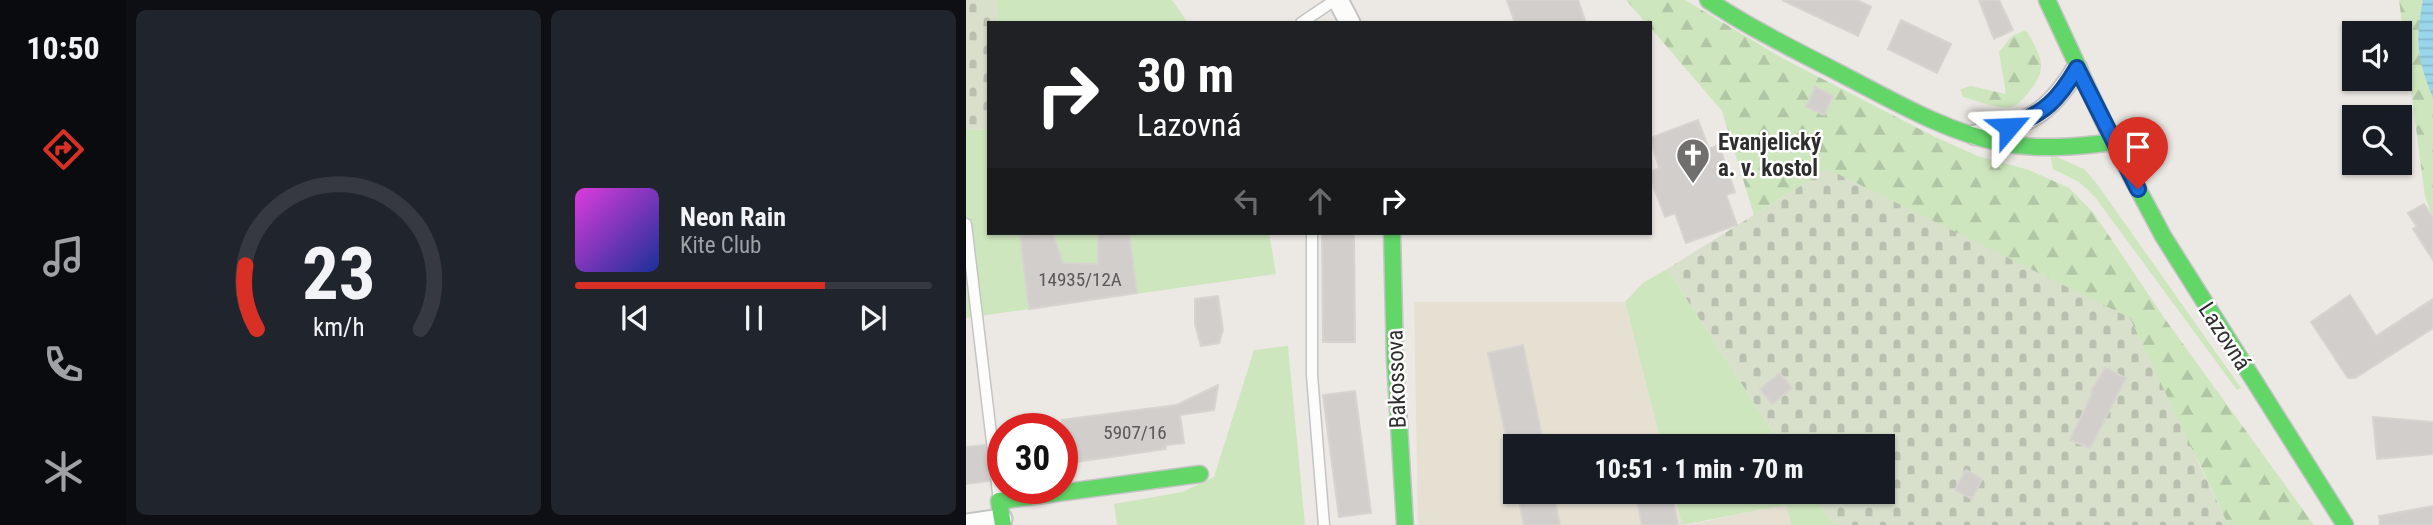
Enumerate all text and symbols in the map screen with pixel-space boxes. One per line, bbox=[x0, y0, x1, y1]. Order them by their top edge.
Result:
map controls bbox=[2342, 21, 2412, 175]
button: sound bbox=[2342, 21, 2412, 91]
text: 10:50 bbox=[26, 29, 100, 67]
text: 30 m bbox=[1137, 47, 1234, 104]
icon: right bbox=[1022, 49, 1113, 140]
position arrow bbox=[1972, 90, 2046, 164]
button: search bbox=[2342, 105, 2412, 175]
text: Lazovná bbox=[1137, 106, 1242, 144]
pin bbox=[2108, 117, 2168, 189]
icon: directions bbox=[39, 125, 88, 174]
icon: arrive bbox=[2119, 128, 2157, 166]
place label: Evanjelický a. v. kostol bbox=[1718, 129, 1822, 182]
church icon: Evanjelický a. v. kostol bbox=[1674, 136, 1712, 185]
icon: left bbox=[1228, 182, 1266, 220]
icon: ahead bbox=[1301, 182, 1339, 220]
icon: right bbox=[1374, 182, 1412, 220]
text: Neon Rain bbox=[680, 202, 786, 232]
text: 23 bbox=[302, 231, 375, 317]
icon: music bbox=[39, 232, 88, 281]
text: Kite Club bbox=[680, 232, 761, 259]
house number: 14935/12A bbox=[1038, 268, 1122, 291]
street label: Lazovná bbox=[2193, 297, 2256, 375]
icon: previous bbox=[616, 299, 654, 337]
icon: pause bbox=[735, 299, 773, 337]
icon: next bbox=[854, 299, 892, 337]
text: km/h bbox=[313, 312, 364, 341]
street label: Bakossova bbox=[1381, 329, 1412, 429]
icon: phone bbox=[39, 340, 88, 389]
speed limit sign: 30 bbox=[987, 413, 1078, 504]
house number: 5907/16 bbox=[1103, 421, 1167, 444]
icon: climate bbox=[39, 447, 88, 496]
text: 10:51 · 1 min · 70 m bbox=[1594, 454, 1804, 484]

